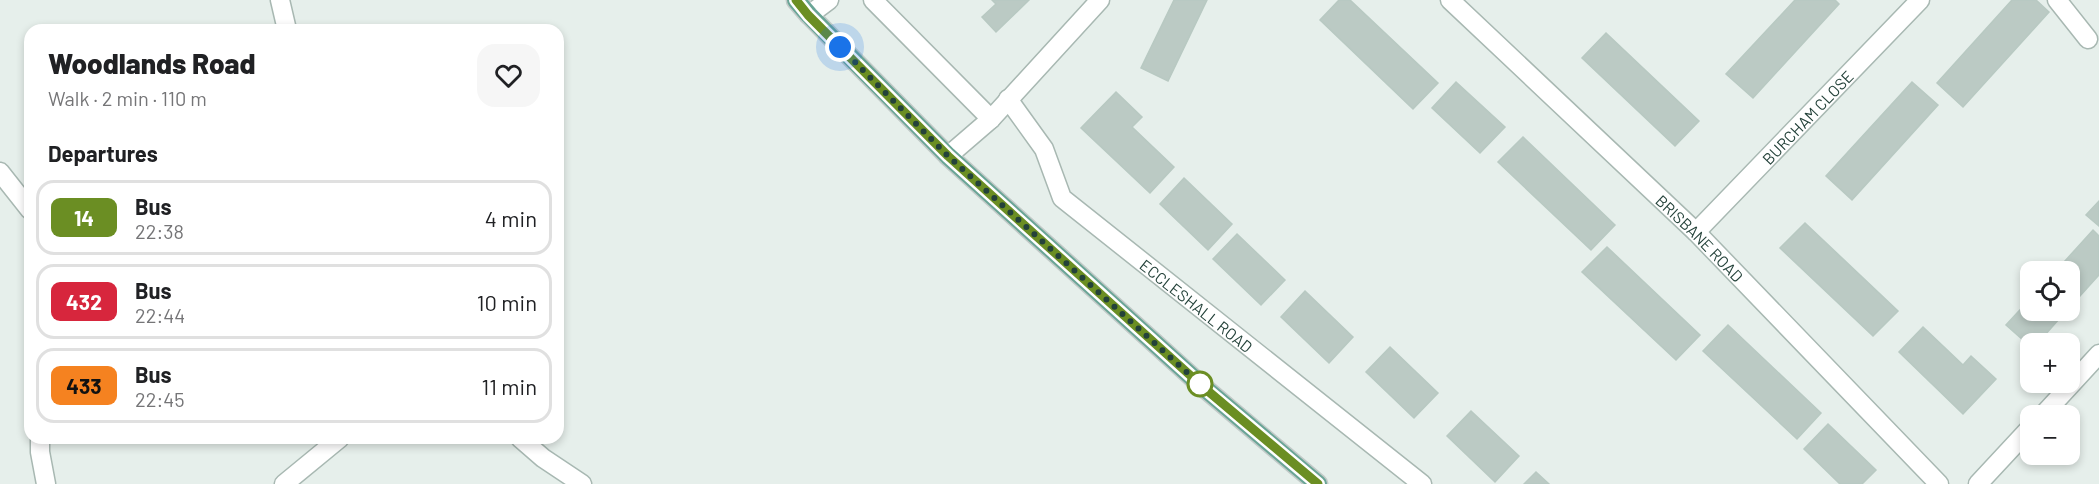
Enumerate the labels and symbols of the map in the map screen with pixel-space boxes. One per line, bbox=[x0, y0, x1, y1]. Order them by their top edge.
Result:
your location bbox=[825, 32, 855, 62]
street label: BURCHAM CLOSE bbox=[1758, 66, 1857, 168]
street label: BRISBANE ROAD bbox=[1652, 190, 1748, 285]
street label: ECCLESHALL ROAD bbox=[1137, 255, 1257, 356]
unlabelled marker bbox=[1187, 371, 1213, 397]

